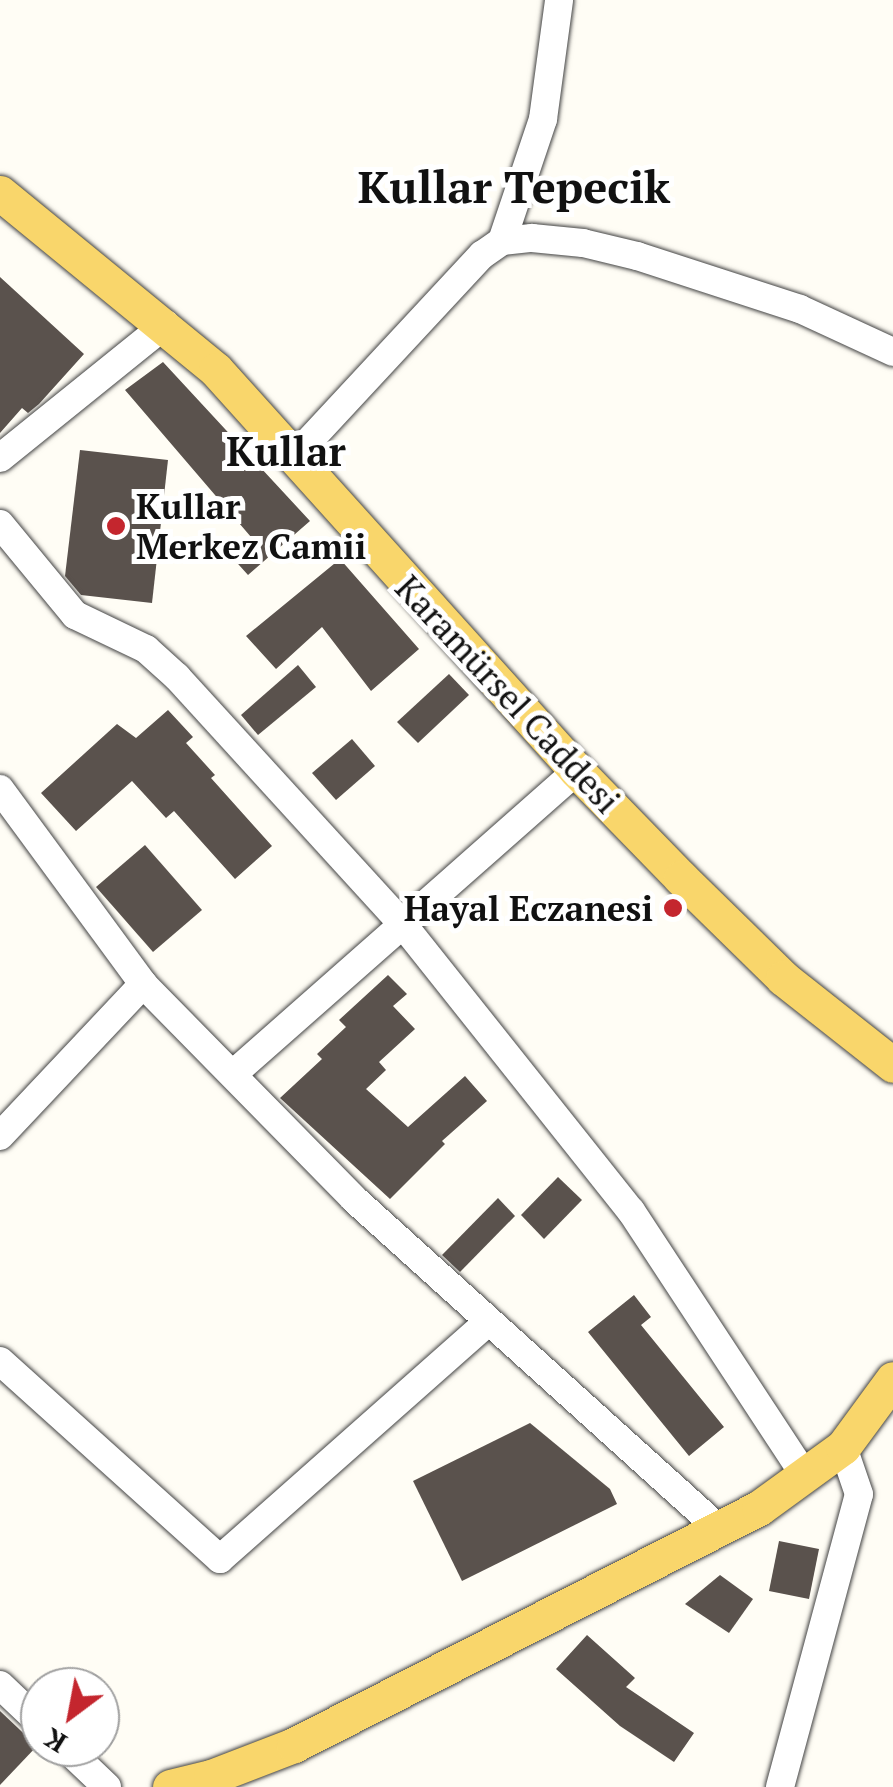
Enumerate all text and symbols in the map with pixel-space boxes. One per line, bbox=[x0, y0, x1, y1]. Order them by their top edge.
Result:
district label: Kullar Tepecik bbox=[358, 160, 670, 214]
district label: Kullar bbox=[226, 427, 346, 475]
place label: Kullar Merkez Camii bbox=[136, 485, 366, 567]
marker: Kullar Merkez Camii bbox=[105, 515, 127, 537]
street label: Karamürsel Caddesi bbox=[387, 567, 629, 821]
place label: Hayal Eczanesi bbox=[404, 887, 653, 929]
marker: Hayal Eczanesi bbox=[662, 897, 684, 919]
north arrow bbox=[20, 1667, 120, 1767]
text: K bbox=[37, 1720, 73, 1762]

